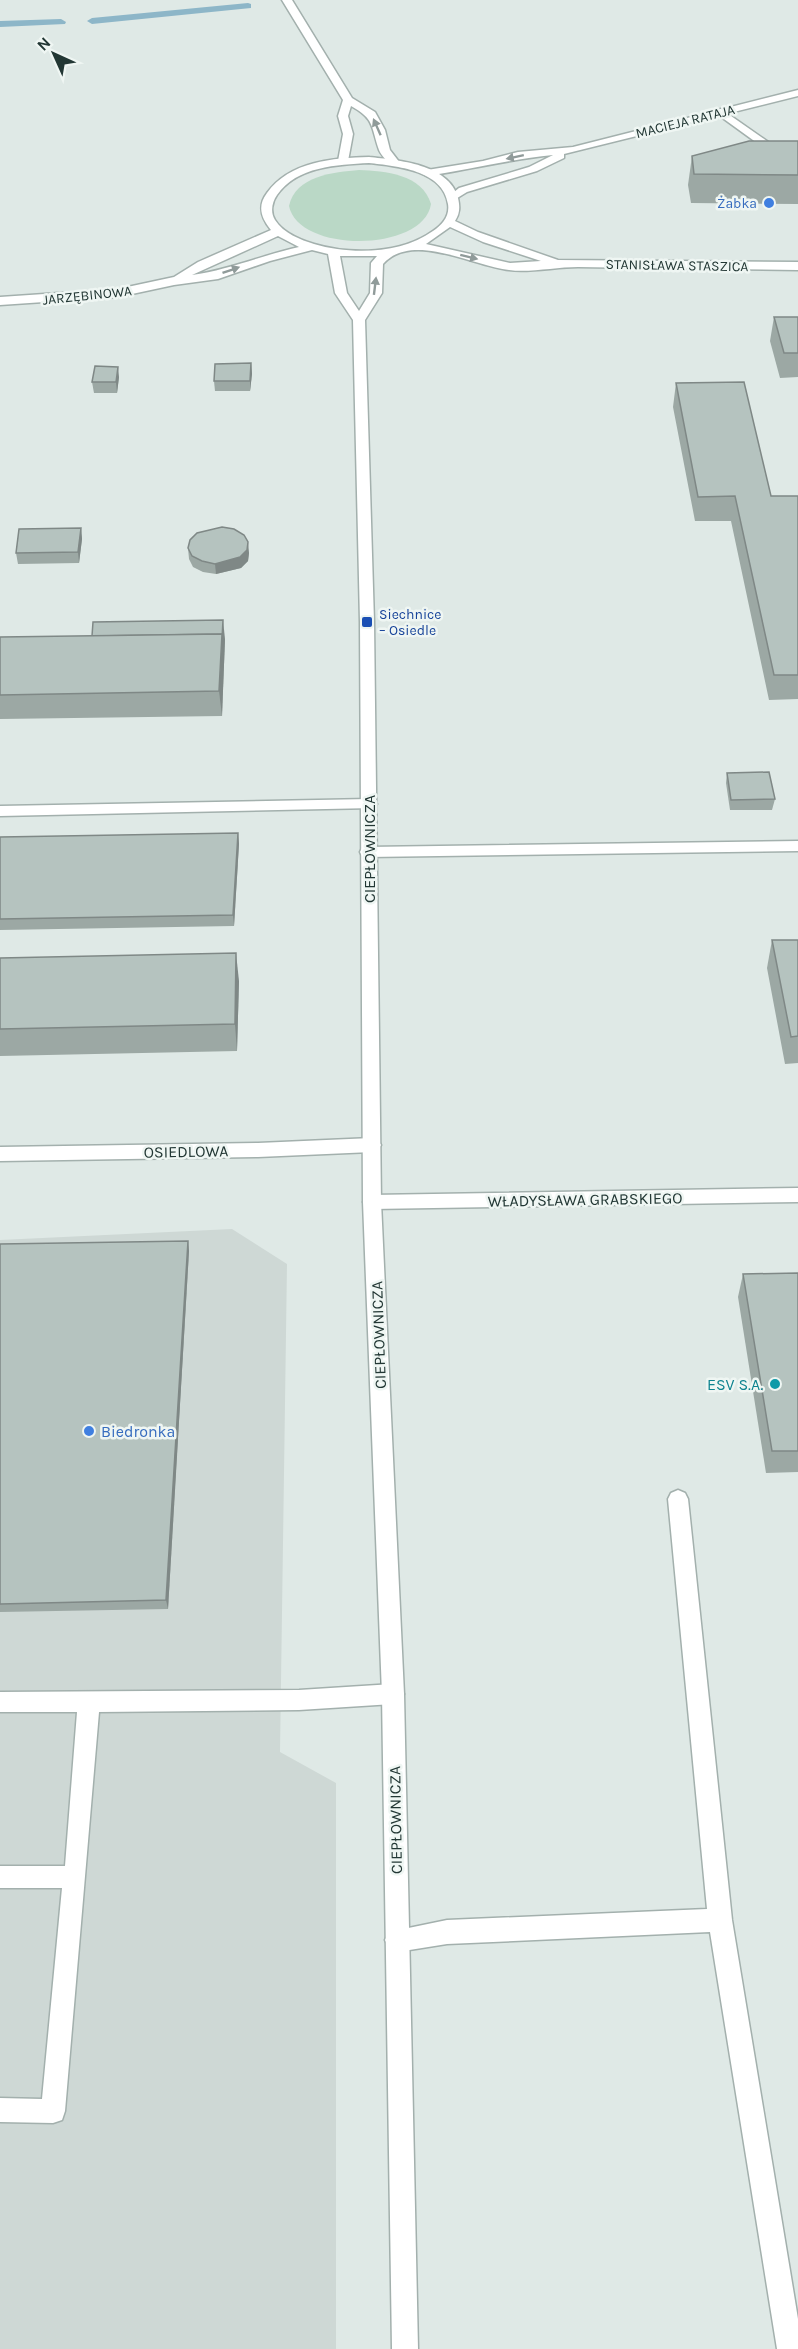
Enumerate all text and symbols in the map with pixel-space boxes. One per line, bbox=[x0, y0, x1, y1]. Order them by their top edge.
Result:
north arrow bbox=[24, 24, 84, 84]
text: N bbox=[33, 33, 55, 55]
street label: MACIEJA RATAJA bbox=[634, 101, 736, 142]
one-way arrow bbox=[372, 117, 382, 135]
one-way arrow bbox=[505, 153, 524, 162]
place label: Żabka bbox=[717, 195, 757, 212]
marker: Żabka bbox=[762, 196, 776, 210]
one-way arrow bbox=[460, 252, 478, 262]
street label: STANISŁAWA STASZICA bbox=[605, 256, 749, 275]
one-way arrow bbox=[222, 265, 240, 275]
one-way arrow bbox=[370, 276, 380, 295]
street label: JARZĘBINOWA bbox=[42, 282, 133, 309]
place label: Siechnice – Osiedle bbox=[379, 606, 442, 639]
marker: Siechnice – Osiedle bbox=[360, 615, 374, 629]
street label: CIEPŁOWNICZA bbox=[360, 795, 379, 903]
street label: OSIEDLOWA bbox=[143, 1141, 229, 1162]
street label: WŁADYSŁAWA GRABSKIEGO bbox=[487, 1188, 683, 1211]
street label: CIEPŁOWNICZA bbox=[367, 1281, 390, 1389]
place label: ESV S.A. bbox=[707, 1375, 763, 1394]
marker: ESV S.A. bbox=[768, 1377, 782, 1391]
place label: Biedronka bbox=[101, 1422, 175, 1441]
marker: Biedronka bbox=[82, 1424, 96, 1438]
street label: CIEPŁOWNICZA bbox=[385, 1766, 406, 1874]

